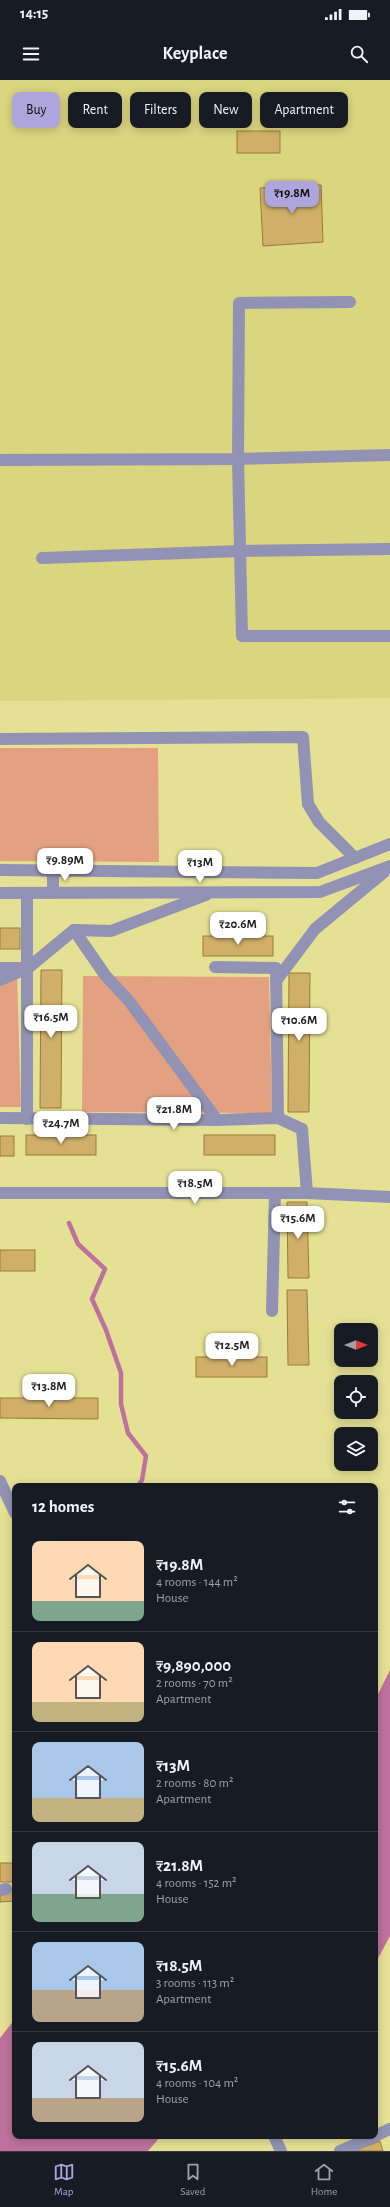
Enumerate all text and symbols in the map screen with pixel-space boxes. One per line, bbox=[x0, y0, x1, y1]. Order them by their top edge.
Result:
text: 14:15 bbox=[20, 6, 48, 21]
icon: menu bbox=[20, 43, 42, 65]
icon: search bbox=[348, 43, 370, 65]
text: Keyplace bbox=[163, 45, 227, 63]
chip: Buy bbox=[12, 92, 60, 128]
chip: Rent bbox=[68, 92, 122, 128]
chip: Filters bbox=[130, 92, 191, 128]
chip: New bbox=[199, 92, 252, 128]
chip: Apartment bbox=[260, 92, 348, 128]
pin: ₹19.8M bbox=[259, 181, 325, 215]
text: ₹19.8M bbox=[274, 187, 310, 200]
pin: ₹9.89M bbox=[32, 848, 98, 882]
pin: ₹13M bbox=[176, 850, 224, 884]
text: ₹9.89M bbox=[46, 854, 84, 867]
text: ₹13M bbox=[187, 856, 213, 869]
pin: ₹20.6M bbox=[205, 912, 271, 946]
text: ₹20.6M bbox=[219, 918, 257, 931]
pin: ₹16.5M bbox=[18, 1005, 84, 1039]
pin: ₹10.6M bbox=[266, 1008, 332, 1042]
text: ₹16.5M bbox=[33, 1011, 69, 1024]
text: ₹10.6M bbox=[281, 1014, 317, 1027]
pin: ₹21.8M bbox=[141, 1097, 207, 1131]
text: ₹21.8M bbox=[156, 1103, 192, 1116]
pin: ₹24.7M bbox=[28, 1111, 94, 1145]
text: ₹24.7M bbox=[42, 1117, 80, 1130]
pin: ₹18.5M bbox=[162, 1171, 228, 1205]
text: ₹18.5M bbox=[177, 1177, 213, 1190]
pin: ₹15.6M bbox=[265, 1206, 331, 1240]
text: ₹15.6M bbox=[280, 1212, 316, 1225]
north arrow bbox=[334, 1323, 378, 1367]
map controls bbox=[334, 1323, 378, 1471]
pin: ₹12.5M bbox=[199, 1333, 265, 1367]
text: ₹12.5M bbox=[214, 1339, 250, 1352]
pin: ₹13.8M bbox=[16, 1374, 82, 1408]
button: locate bbox=[334, 1375, 378, 1419]
text: ₹13.8M bbox=[31, 1380, 67, 1393]
button: layers bbox=[334, 1427, 378, 1471]
icon: filters bbox=[336, 1496, 358, 1518]
text: 12 homes bbox=[32, 1498, 94, 1515]
text: ₹19.8M bbox=[156, 1556, 203, 1573]
icon: home bbox=[64, 1557, 112, 1605]
text: 4 rooms · 144 m² bbox=[156, 1576, 238, 1589]
text: House bbox=[156, 1592, 188, 1605]
text: ₹9,890,000 bbox=[156, 1657, 231, 1674]
icon: home bbox=[64, 1658, 112, 1706]
text: 2 rooms · 70 m² bbox=[156, 1677, 233, 1690]
text: Apartment bbox=[156, 1693, 211, 1706]
text: ₹13M bbox=[156, 1757, 190, 1774]
icon: home bbox=[64, 1758, 112, 1806]
text: 2 rooms · 80 m² bbox=[156, 1777, 233, 1790]
text: Apartment bbox=[156, 1793, 211, 1806]
text: ₹21.8M bbox=[156, 1857, 203, 1874]
icon: home bbox=[64, 1858, 112, 1906]
text: 4 rooms · 152 m² bbox=[156, 1877, 237, 1890]
text: House bbox=[156, 1893, 188, 1906]
text: ₹18.5M bbox=[156, 1957, 202, 1974]
icon: home bbox=[64, 1958, 112, 2006]
text: 3 rooms · 113 m² bbox=[156, 1977, 234, 1990]
text: Apartment bbox=[156, 1993, 211, 2006]
text: ₹15.6M bbox=[156, 2057, 202, 2074]
icon: home bbox=[64, 2058, 112, 2106]
text: 4 rooms · 104 m² bbox=[156, 2077, 238, 2090]
text: House bbox=[156, 2093, 188, 2106]
tab: Map bbox=[53, 2161, 75, 2198]
tab: Saved bbox=[180, 2161, 205, 2198]
tab: Home bbox=[311, 2161, 337, 2198]

